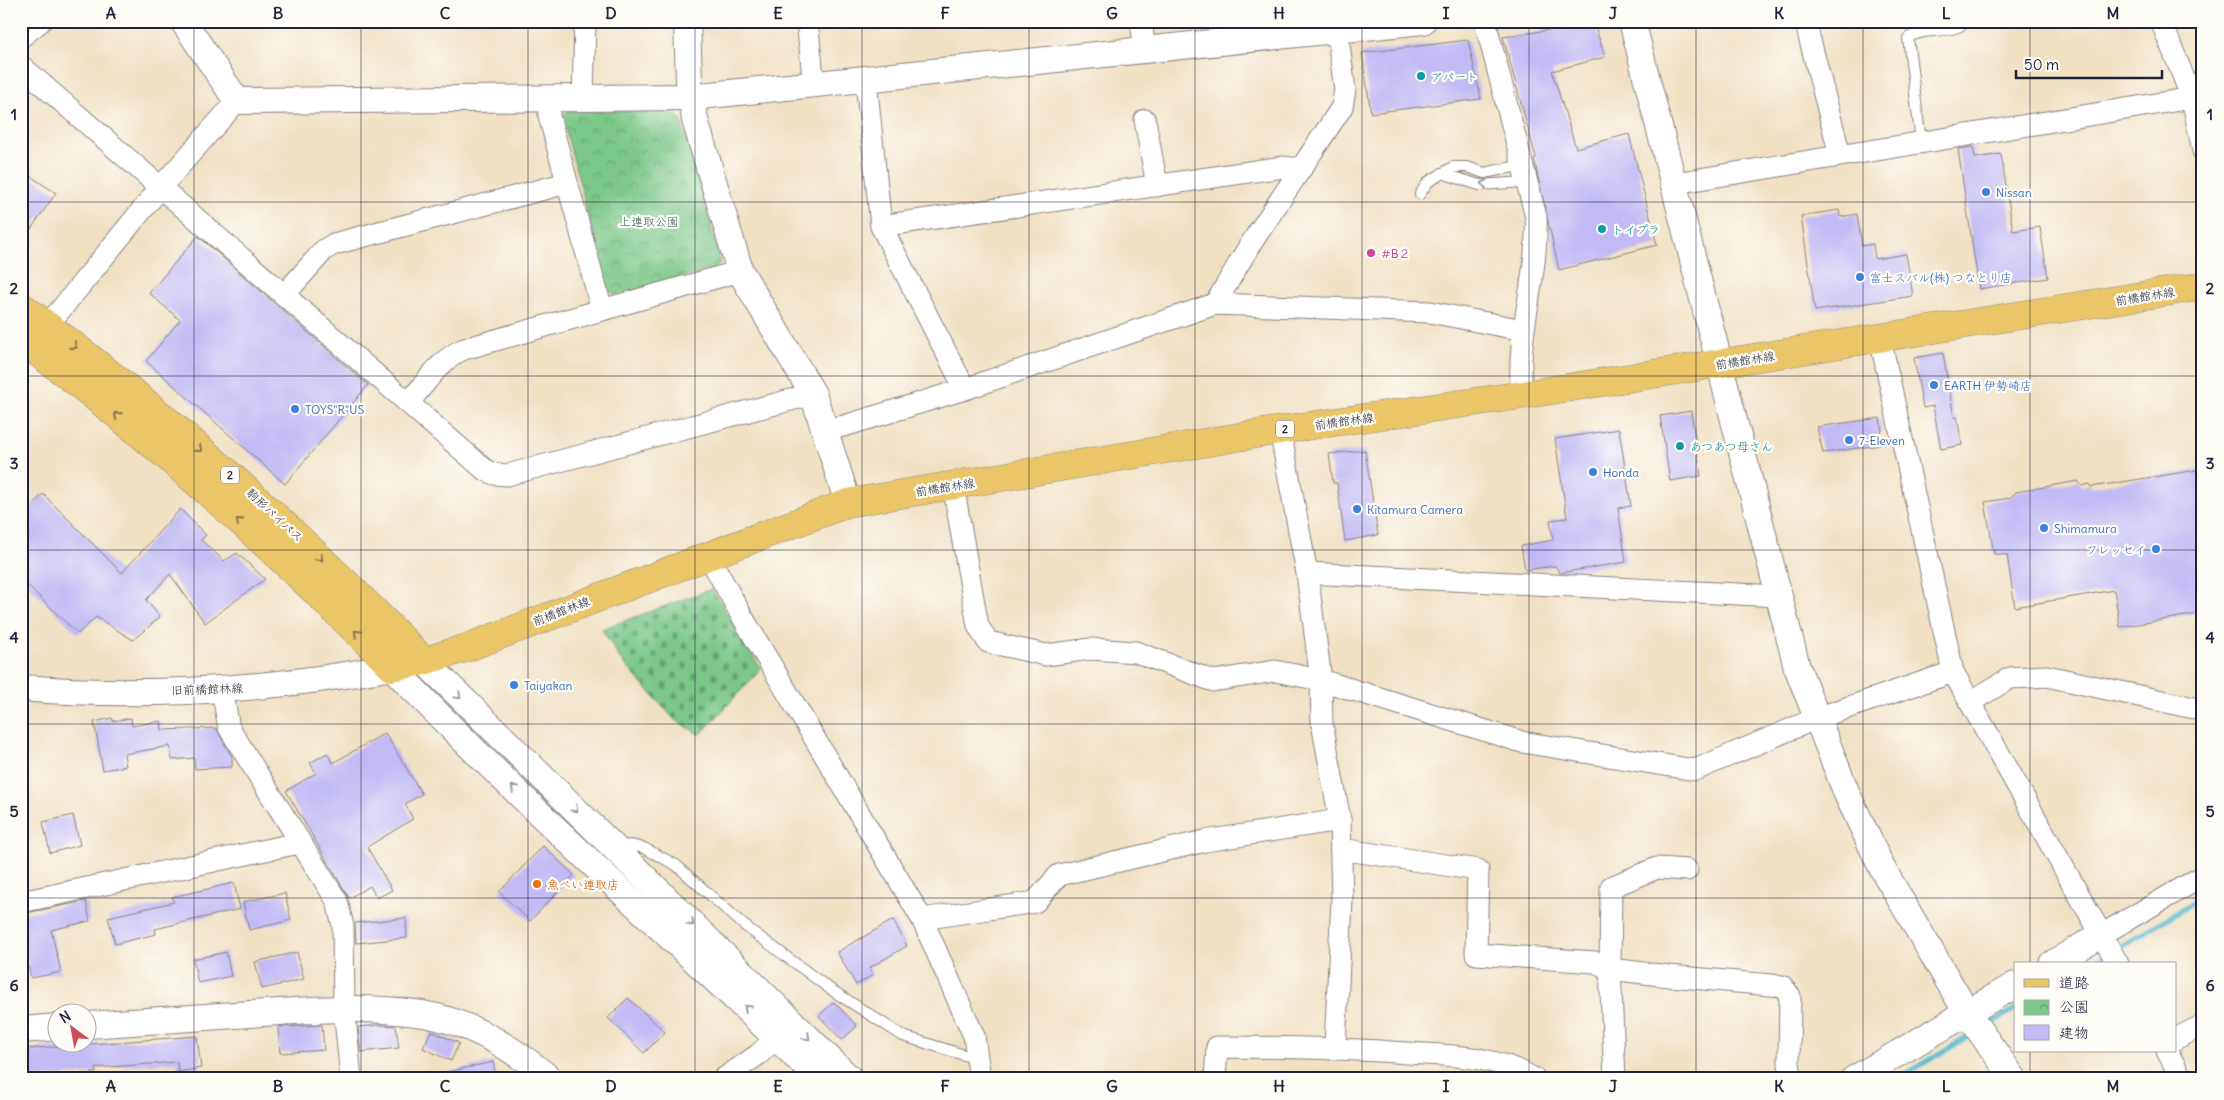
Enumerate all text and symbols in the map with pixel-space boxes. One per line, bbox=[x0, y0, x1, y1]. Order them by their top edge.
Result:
text: A bbox=[106, 3, 116, 23]
text: B bbox=[273, 3, 284, 23]
text: C bbox=[440, 3, 451, 23]
text: D bbox=[605, 3, 617, 23]
text: E bbox=[773, 3, 783, 23]
text: F bbox=[940, 3, 950, 23]
text: G bbox=[1106, 3, 1118, 23]
text: H bbox=[1273, 3, 1285, 23]
text: I bbox=[1443, 3, 1450, 23]
text: J bbox=[1609, 3, 1618, 23]
text: K bbox=[1774, 3, 1784, 23]
text: L bbox=[1942, 3, 1951, 23]
text: M bbox=[2107, 3, 2120, 23]
scale bar bbox=[2016, 48, 2163, 80]
text: 50 m bbox=[2024, 55, 2059, 74]
place label: アパート bbox=[1431, 69, 1478, 84]
marker: アパート bbox=[1415, 70, 1427, 82]
text: 1 bbox=[11, 104, 17, 124]
text: 1 bbox=[2207, 104, 2213, 124]
one-way arrow bbox=[1479, 179, 1487, 190]
place label: Nissan bbox=[1996, 185, 2032, 200]
marker: Nissan bbox=[1980, 186, 1992, 198]
park label: 上連取公園 bbox=[619, 214, 679, 229]
place label: トイプラ bbox=[1612, 222, 1660, 237]
marker: トイプラ bbox=[1596, 223, 1608, 235]
place label: #B２ bbox=[1381, 246, 1411, 261]
marker: #B２ bbox=[1365, 247, 1377, 259]
place label: 富士スバル(株) つなとり店 bbox=[1870, 270, 2012, 285]
marker: 富士スバル(株) つなとり店 bbox=[1854, 271, 1866, 283]
text: 2 bbox=[10, 278, 19, 298]
text: 2 bbox=[2206, 278, 2215, 298]
street label: 前橋館林線 bbox=[2114, 284, 2176, 308]
one-way arrow bbox=[68, 340, 77, 348]
street label: 前橋館林線 bbox=[1714, 348, 1776, 372]
place label: EARTH 伊勢崎店 bbox=[1944, 378, 2032, 393]
marker: EARTH 伊勢崎店 bbox=[1928, 379, 1940, 391]
place label: TOYS"R"US bbox=[305, 402, 364, 417]
marker: TOYS"R"US bbox=[289, 403, 301, 415]
street label: 前橋館林線 bbox=[1313, 409, 1375, 433]
one-way arrow bbox=[113, 411, 122, 420]
road number: 2 bbox=[1276, 420, 1294, 438]
place label: 7-Eleven bbox=[1859, 433, 1905, 448]
marker: 7-Eleven bbox=[1843, 434, 1855, 446]
place label: あつあつ母さん bbox=[1690, 439, 1773, 454]
marker: あつあつ母さん bbox=[1674, 440, 1686, 452]
one-way arrow bbox=[194, 443, 203, 452]
text: 3 bbox=[9, 453, 19, 473]
text: 3 bbox=[2205, 453, 2215, 473]
place label: Honda bbox=[1603, 465, 1639, 480]
road number: 2 bbox=[221, 466, 239, 484]
marker: Honda bbox=[1587, 466, 1599, 478]
street label: 前橋館林線 bbox=[914, 475, 976, 499]
street label: 駒形バイパス bbox=[244, 485, 306, 545]
place label: Kitamura Camera bbox=[1367, 502, 1463, 517]
marker: Kitamura Camera bbox=[1351, 503, 1363, 515]
one-way arrow bbox=[236, 518, 245, 527]
place label: Shimamura bbox=[2054, 521, 2117, 536]
marker: Shimamura bbox=[2038, 522, 2050, 534]
place label: フレッセイ bbox=[2086, 542, 2146, 557]
marker: フレッセイ bbox=[2150, 543, 2162, 555]
one-way arrow bbox=[314, 552, 323, 561]
street label: 前橋館林線 bbox=[530, 593, 592, 629]
text: 4 bbox=[9, 627, 19, 647]
text: 4 bbox=[2205, 627, 2215, 647]
one-way arrow bbox=[354, 630, 363, 639]
place label: Taiyakan bbox=[524, 678, 573, 693]
marker: Taiyakan bbox=[508, 679, 520, 691]
street label: 旧前橋館林線 bbox=[171, 680, 243, 698]
one-way arrow bbox=[452, 690, 461, 699]
one-way arrow bbox=[511, 785, 520, 794]
text: 5 bbox=[9, 801, 19, 821]
text: 5 bbox=[2205, 801, 2215, 821]
one-way arrow bbox=[569, 803, 578, 812]
place label: 魚べい連取店 bbox=[547, 877, 619, 892]
marker: 魚べい連取店 bbox=[531, 878, 543, 890]
one-way arrow bbox=[685, 917, 694, 926]
legend bbox=[2014, 962, 2176, 1052]
text: 道路 bbox=[2059, 973, 2089, 992]
text: 6 bbox=[9, 975, 19, 995]
text: 6 bbox=[2205, 975, 2215, 995]
text: 公園 bbox=[2059, 997, 2089, 1016]
north arrow bbox=[48, 1002, 98, 1052]
one-way arrow bbox=[744, 1005, 753, 1014]
text: N bbox=[56, 1007, 74, 1027]
text: 建物 bbox=[2059, 1023, 2089, 1042]
one-way arrow bbox=[801, 1031, 810, 1040]
text: A bbox=[106, 1076, 116, 1096]
text: B bbox=[273, 1076, 284, 1096]
text: C bbox=[440, 1076, 451, 1096]
text: D bbox=[605, 1076, 617, 1096]
text: E bbox=[773, 1076, 783, 1096]
text: F bbox=[940, 1076, 950, 1096]
text: G bbox=[1106, 1076, 1118, 1096]
text: H bbox=[1273, 1076, 1285, 1096]
text: I bbox=[1443, 1076, 1450, 1096]
text: J bbox=[1609, 1076, 1618, 1096]
text: K bbox=[1774, 1076, 1784, 1096]
text: L bbox=[1942, 1076, 1951, 1096]
text: M bbox=[2107, 1076, 2120, 1096]

